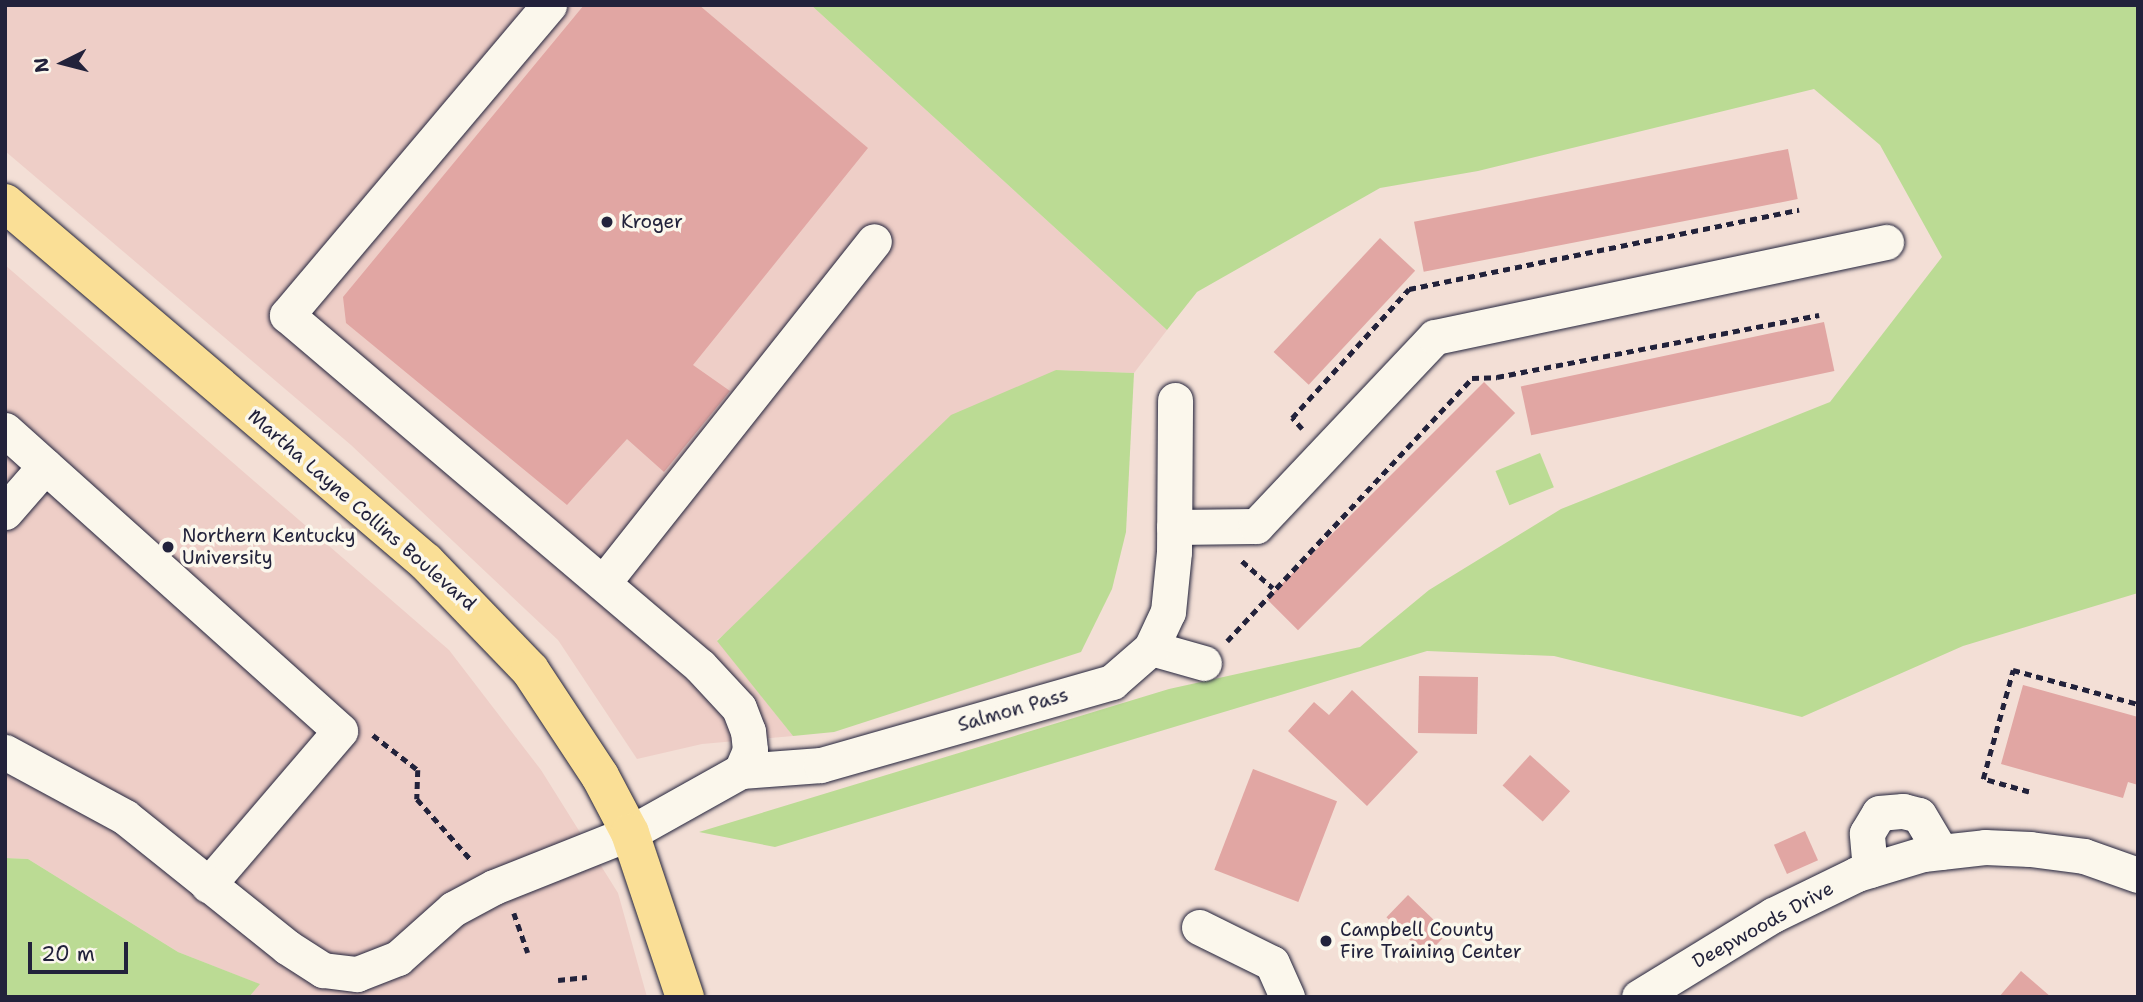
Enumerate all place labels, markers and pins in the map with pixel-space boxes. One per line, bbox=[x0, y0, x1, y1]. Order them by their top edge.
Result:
place label: Kroger bbox=[621, 211, 683, 233]
marker: Kroger bbox=[599, 214, 615, 230]
place label: Northern Kentucky University bbox=[182, 525, 355, 569]
marker: Northern Kentucky University bbox=[160, 539, 176, 555]
place label: Campbell County Fire Training Center bbox=[1340, 919, 1522, 963]
marker: Campbell County Fire Training Center bbox=[1318, 933, 1334, 949]

